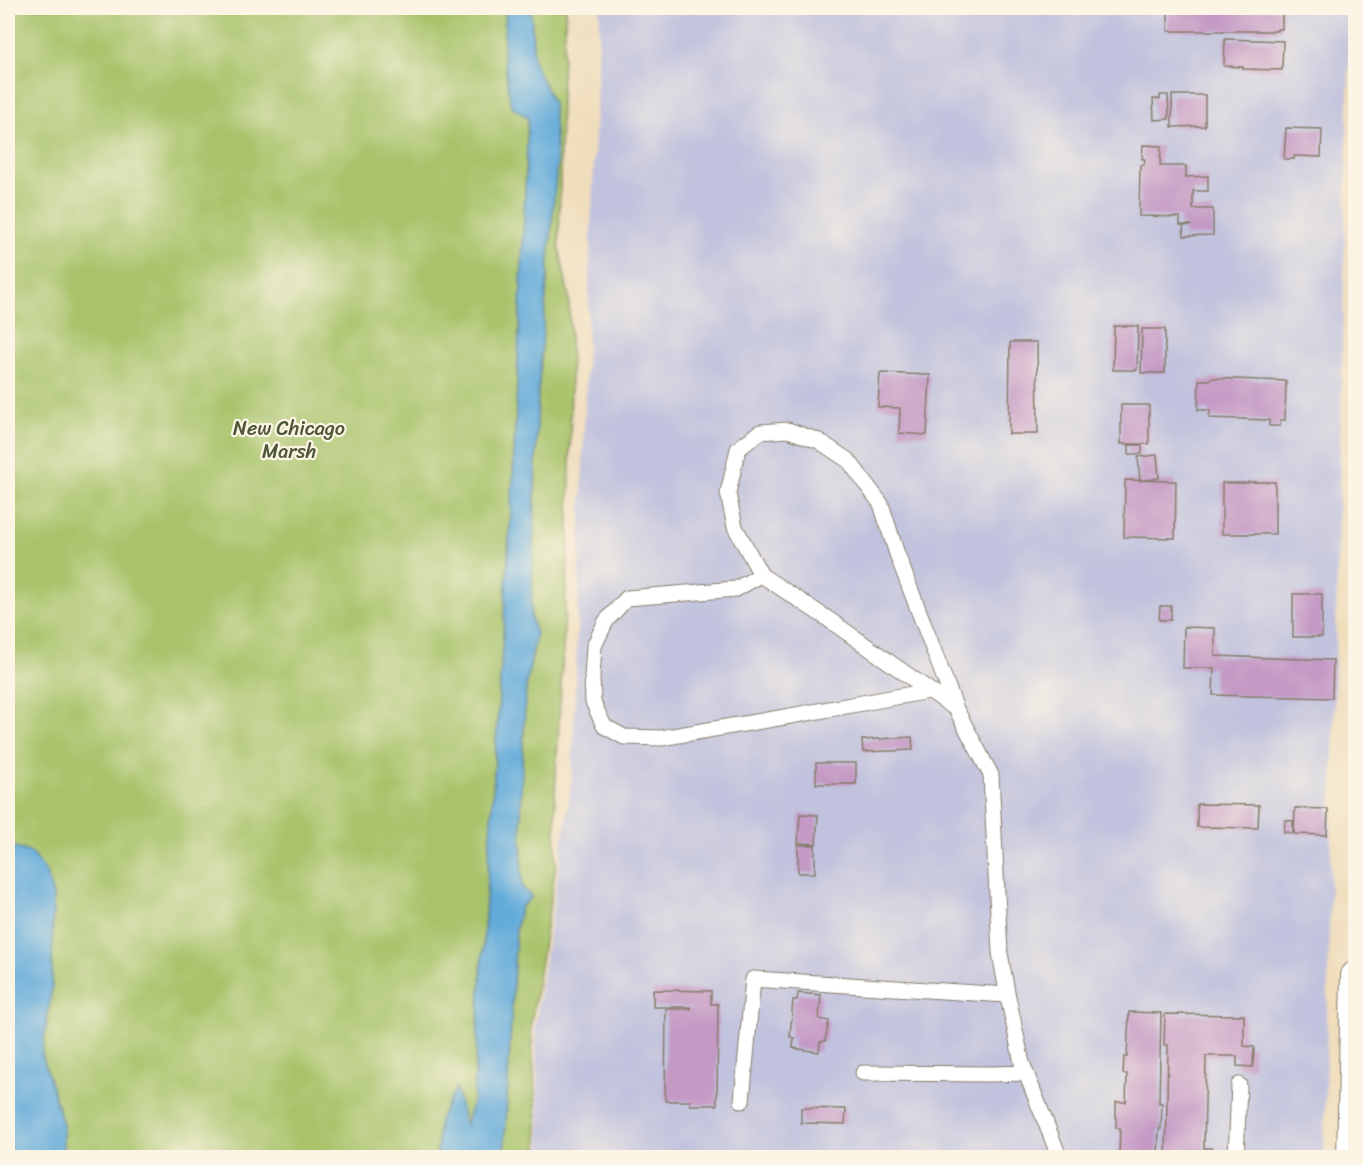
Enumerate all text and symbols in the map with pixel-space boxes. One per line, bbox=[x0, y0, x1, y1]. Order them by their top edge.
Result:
park label: New Chicago Marsh bbox=[233, 411, 345, 469]

